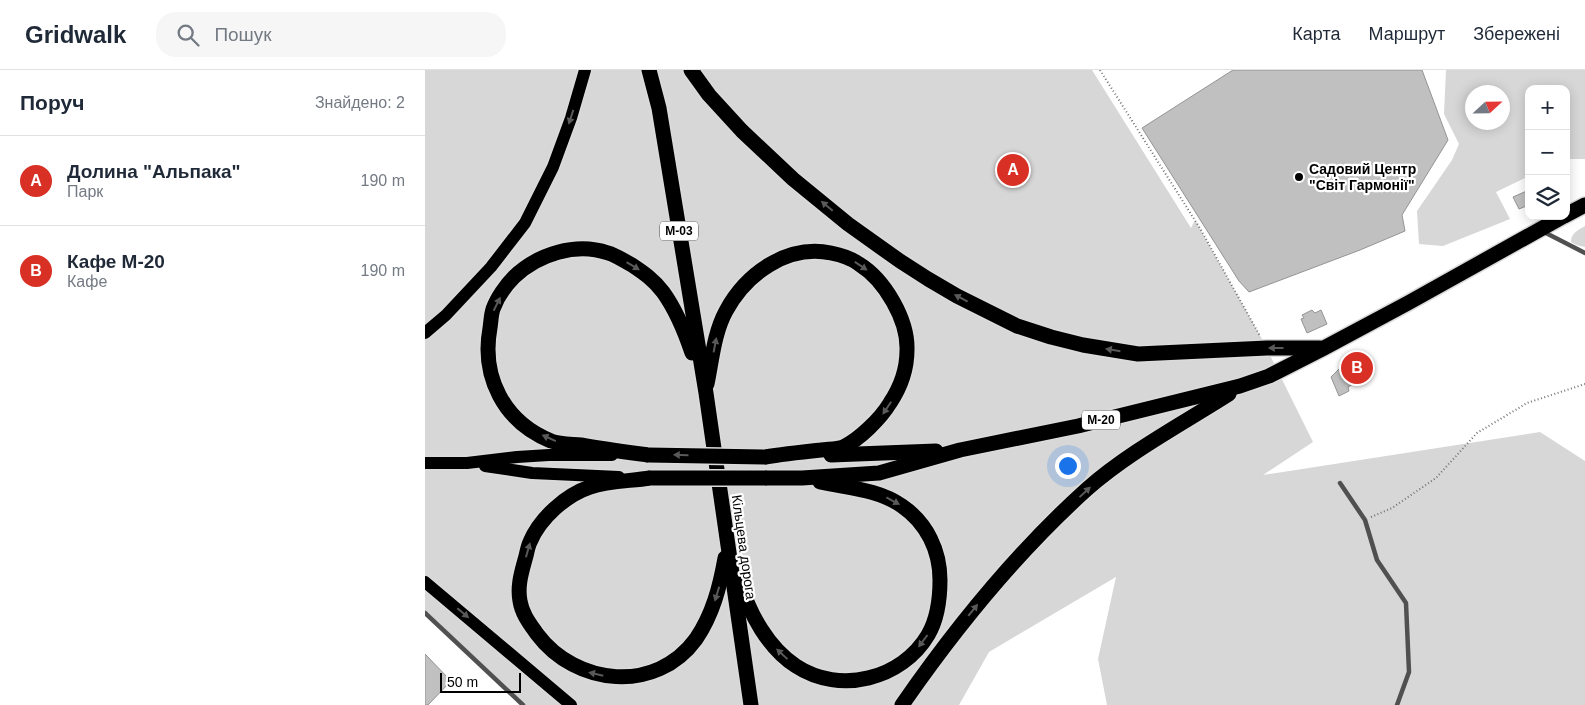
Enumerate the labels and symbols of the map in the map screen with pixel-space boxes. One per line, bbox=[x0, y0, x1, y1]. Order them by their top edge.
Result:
north arrow bbox=[1465, 85, 1510, 130]
one-way arrow bbox=[567, 110, 575, 125]
pin: A bbox=[997, 151, 1029, 189]
place label: Садовий Центр "Світ Гармонії" bbox=[1309, 161, 1416, 193]
marker: Садовий Центр "Світ Гармонії" bbox=[1293, 171, 1305, 183]
one-way arrow bbox=[820, 201, 833, 212]
road number: М-03 bbox=[660, 222, 698, 240]
one-way arrow bbox=[854, 261, 868, 271]
one-way arrow bbox=[627, 262, 640, 271]
one-way arrow bbox=[953, 294, 968, 302]
one-way arrow bbox=[493, 296, 501, 311]
one-way arrow bbox=[711, 337, 719, 352]
one-way arrow bbox=[1267, 344, 1283, 352]
one-way arrow bbox=[1105, 345, 1121, 353]
pin: B bbox=[1341, 349, 1373, 387]
one-way arrow bbox=[882, 402, 892, 415]
road number: М-20 bbox=[1082, 410, 1120, 430]
one-way arrow bbox=[542, 434, 556, 442]
one-way arrow bbox=[673, 451, 689, 459]
your location bbox=[1055, 453, 1081, 479]
one-way arrow bbox=[1078, 486, 1090, 498]
street label: Кільцева дорога bbox=[729, 494, 759, 601]
one-way arrow bbox=[886, 497, 900, 505]
one-way arrow bbox=[524, 542, 532, 557]
one-way arrow bbox=[712, 587, 720, 602]
one-way arrow bbox=[967, 604, 978, 617]
one-way arrow bbox=[456, 607, 468, 619]
one-way arrow bbox=[918, 634, 928, 648]
one-way arrow bbox=[776, 648, 788, 660]
scale bar bbox=[440, 670, 521, 693]
one-way arrow bbox=[589, 670, 604, 678]

